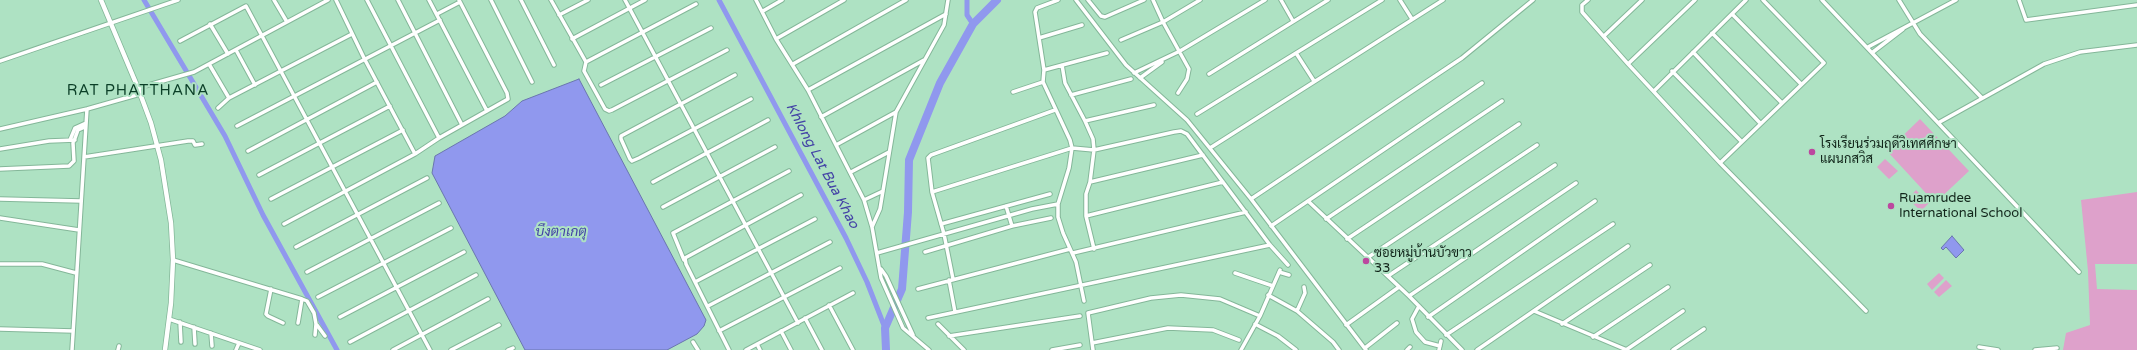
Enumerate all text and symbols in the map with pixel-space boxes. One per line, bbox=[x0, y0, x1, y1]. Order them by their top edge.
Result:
district label: RAT PHATTHANA bbox=[67, 82, 209, 100]
water label: Khlong Lat Bua Khao bbox=[782, 100, 862, 232]
place label: โรงเรียนร่วมฤดีวิเทศศึกษา แผนกสวิส bbox=[1820, 137, 1957, 168]
marker: โรงเรียนร่วมฤดีวิเทศศึกษา แผนกสวิส bbox=[1807, 147, 1817, 157]
place label: Ruamrudee International School bbox=[1899, 191, 2022, 222]
marker: Ruamrudee International School bbox=[1886, 201, 1896, 211]
water label: บึงตาเกตุ bbox=[535, 224, 587, 240]
place label: ซอยหมู่บ้านบัวขาว 33 bbox=[1374, 246, 1472, 277]
marker: ซอยหมู่บ้านบัวขาว 33 bbox=[1361, 256, 1371, 266]

